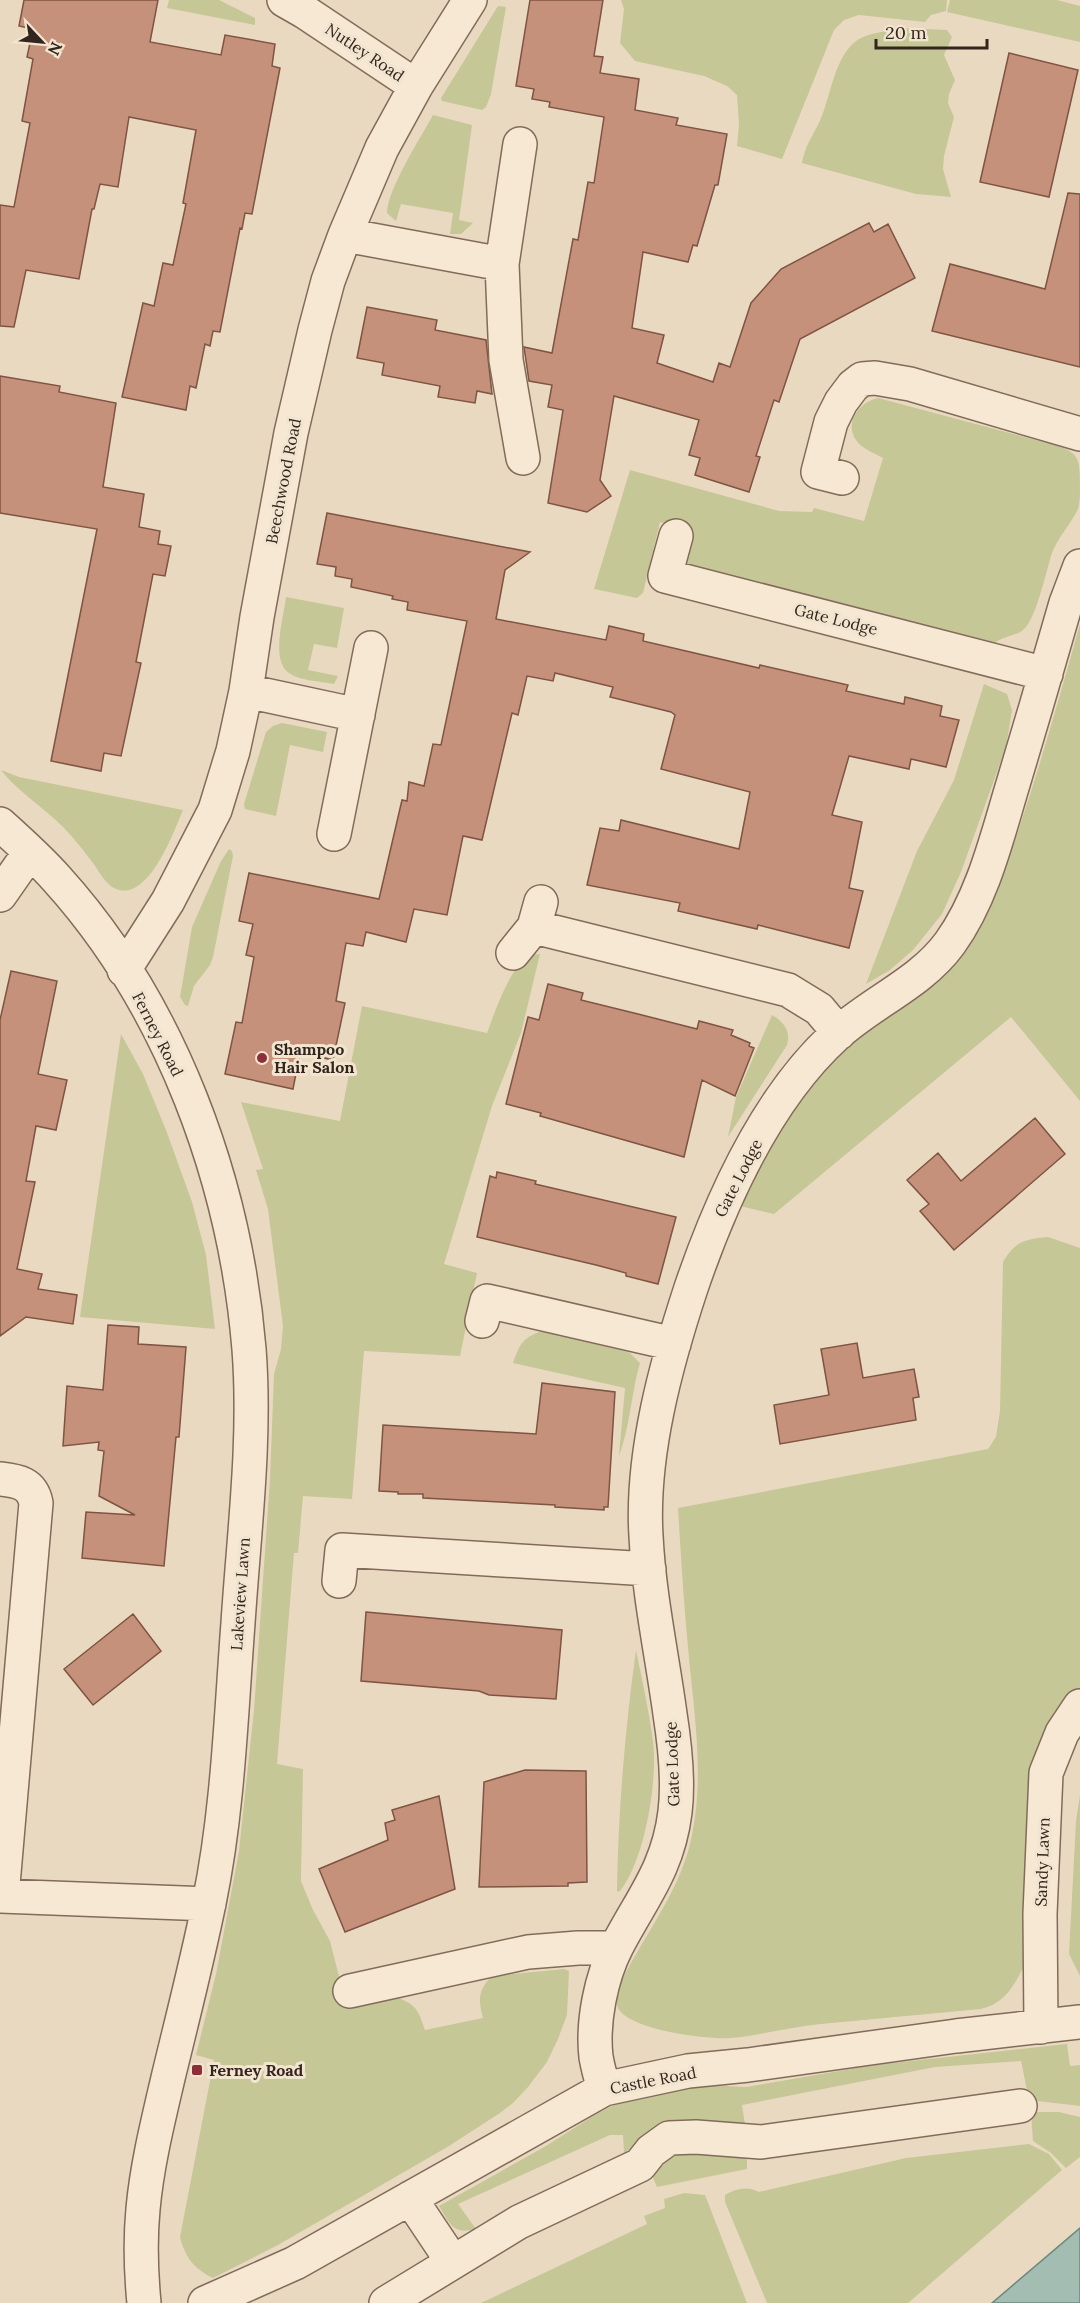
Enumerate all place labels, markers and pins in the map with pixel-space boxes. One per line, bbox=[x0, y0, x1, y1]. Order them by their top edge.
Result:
place label: Shampoo Hair Salon bbox=[274, 1039, 354, 1077]
marker: Shampoo Hair Salon bbox=[255, 1051, 269, 1065]
place label: Ferney Road bbox=[209, 2060, 304, 2080]
marker: Ferney Road bbox=[190, 2063, 204, 2077]

